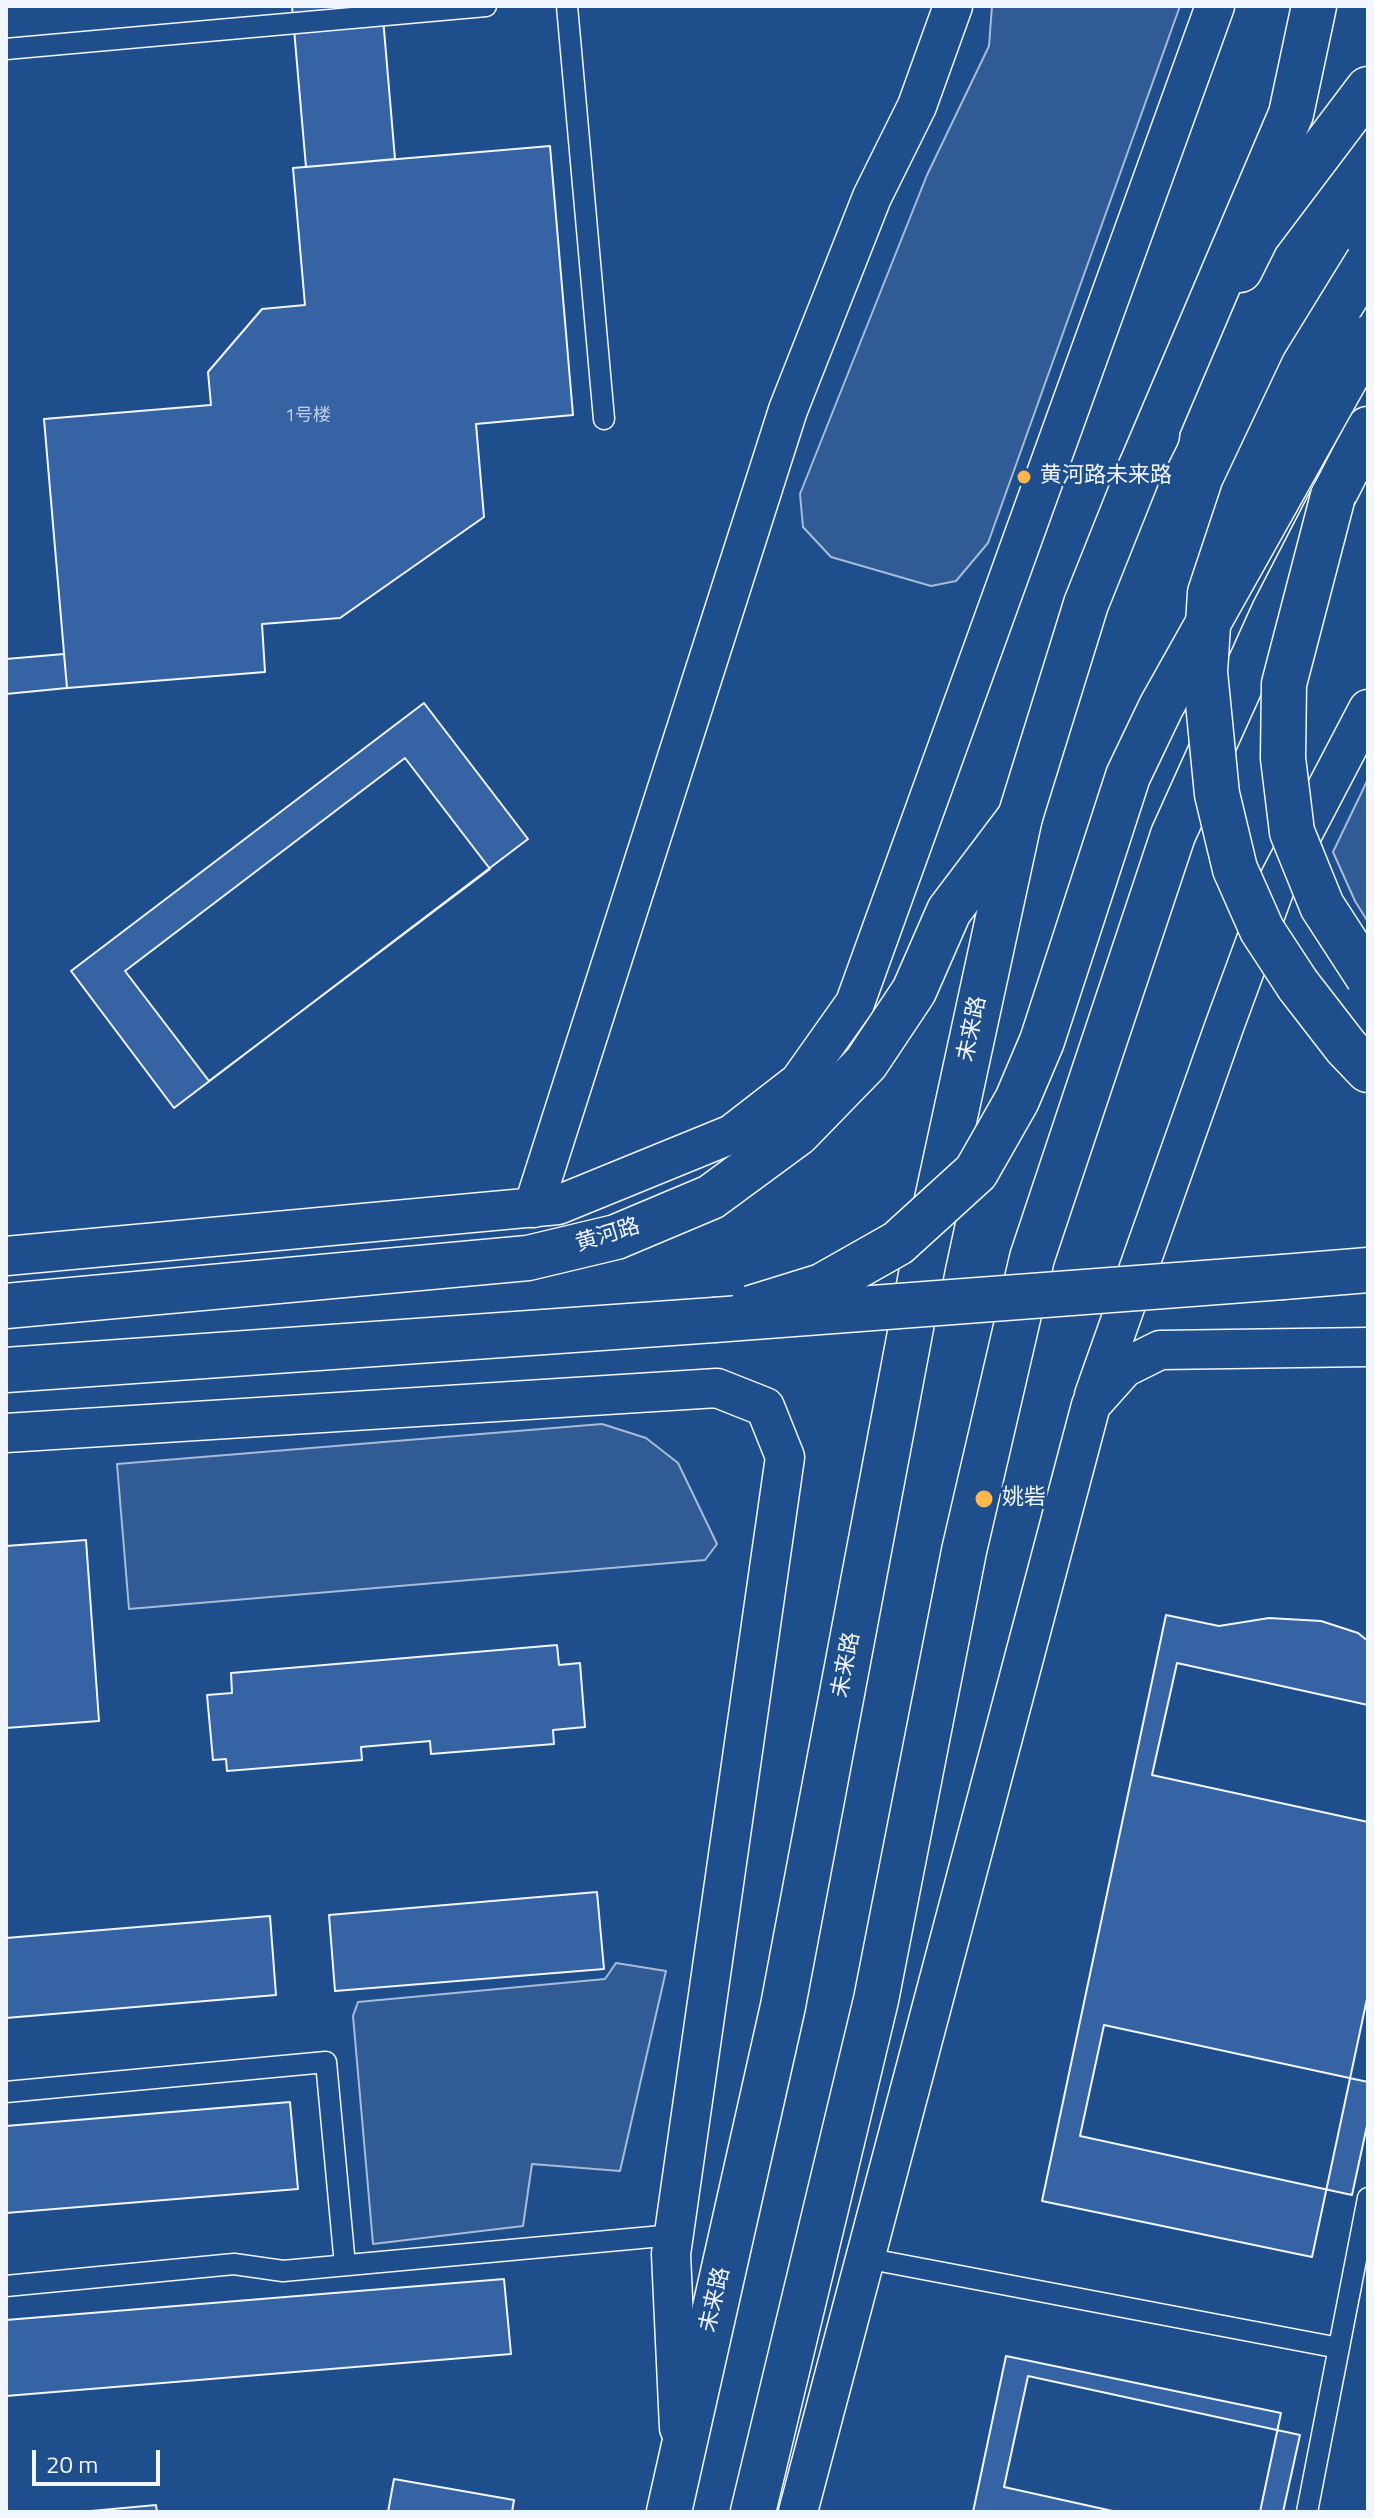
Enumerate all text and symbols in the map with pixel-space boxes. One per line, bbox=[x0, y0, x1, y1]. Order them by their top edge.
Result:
house number: 1号楼 bbox=[285, 406, 331, 428]
place label: 黄河路未来路 bbox=[1040, 464, 1172, 490]
marker: 黄河路未来路 bbox=[1015, 468, 1033, 486]
street label: 未来路 bbox=[953, 994, 993, 1064]
street label: 黄河路 bbox=[573, 1214, 643, 1258]
place label: 姚砦 bbox=[1002, 1486, 1046, 1512]
marker: 姚砦 bbox=[973, 1488, 995, 1510]
street label: 未来路 bbox=[828, 1630, 866, 1700]
street label: 未来路 bbox=[696, 2265, 736, 2335]
scale bar bbox=[36, 2434, 164, 2484]
text: 20 m bbox=[46, 2446, 98, 2482]

